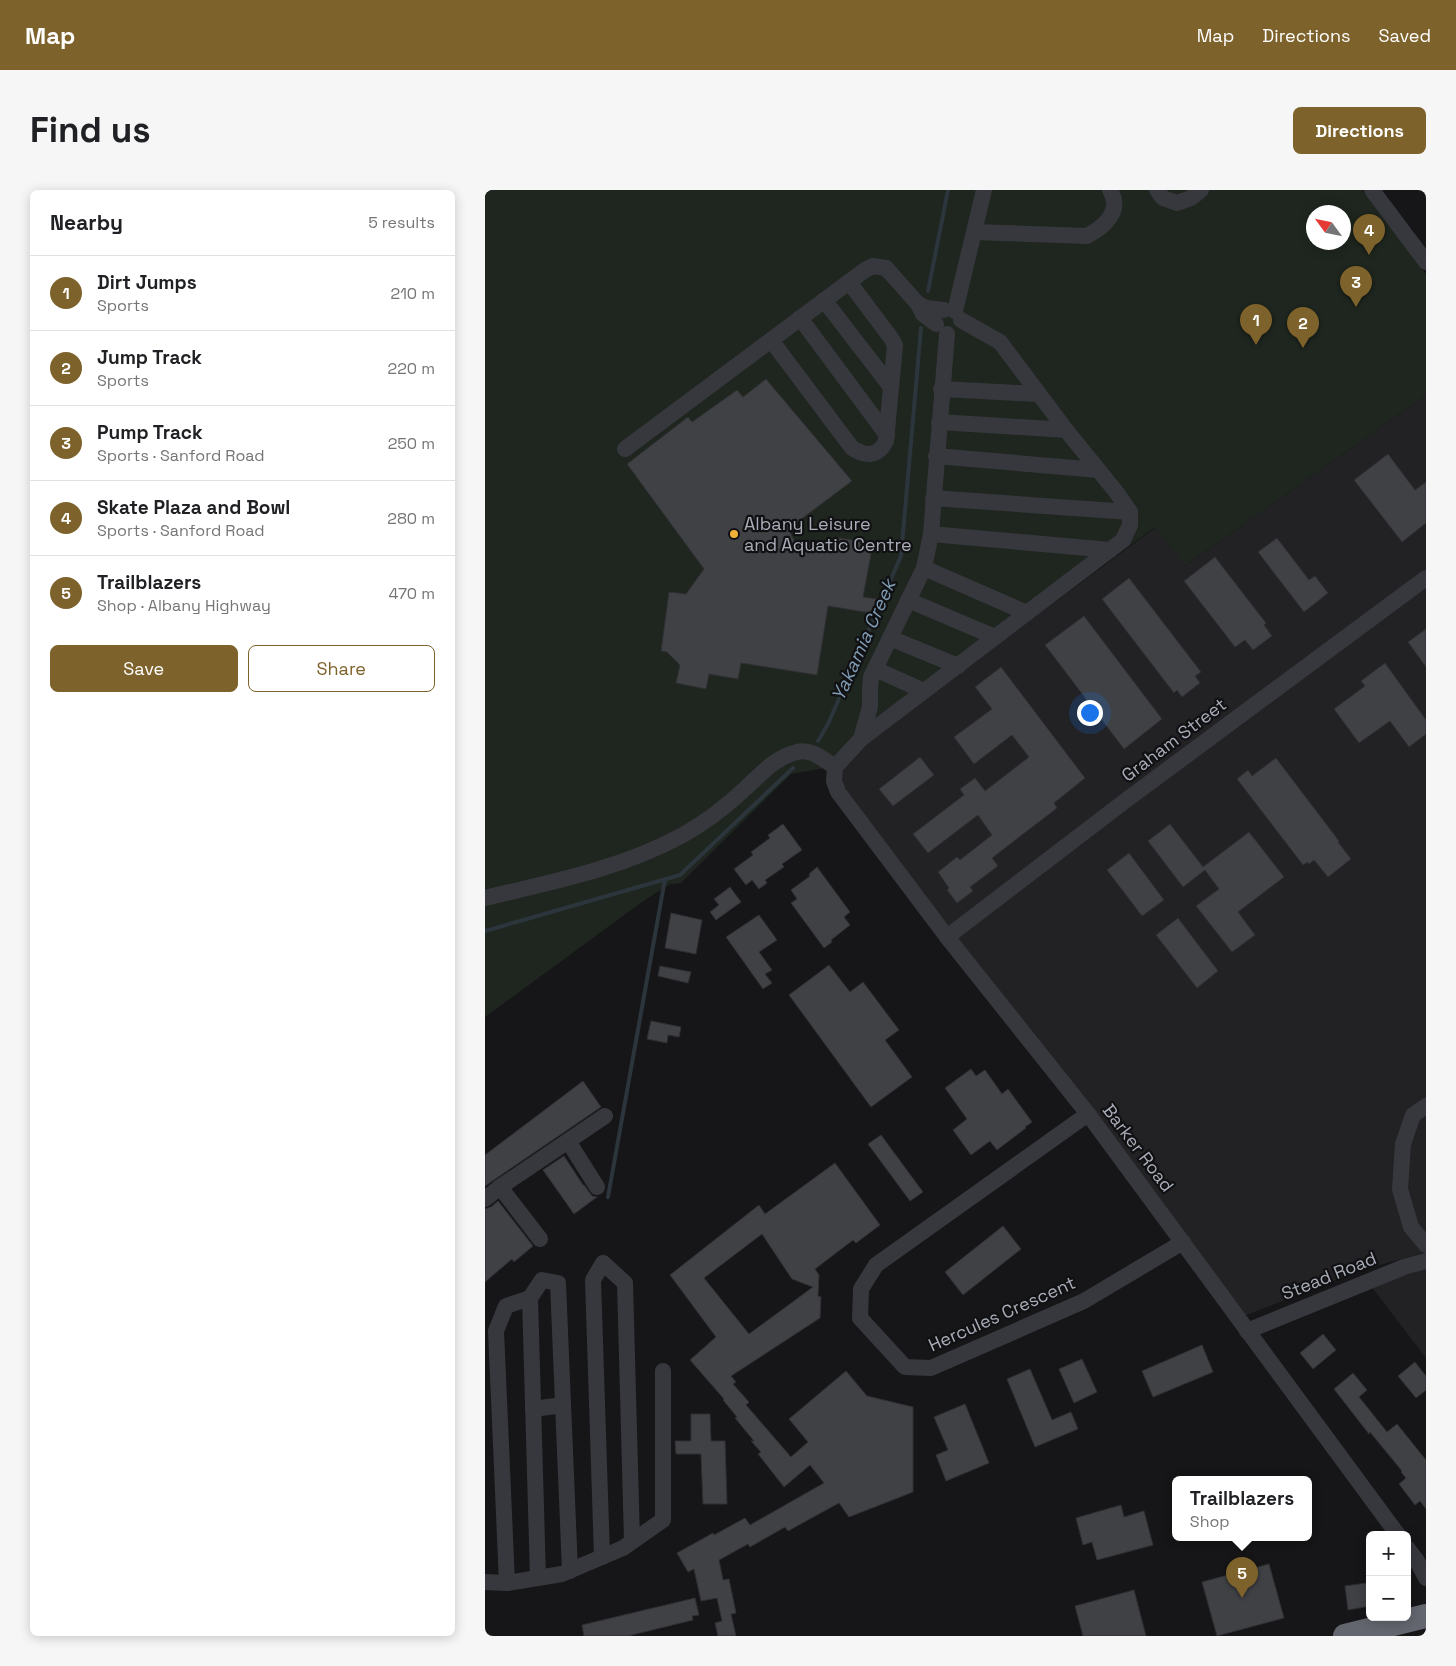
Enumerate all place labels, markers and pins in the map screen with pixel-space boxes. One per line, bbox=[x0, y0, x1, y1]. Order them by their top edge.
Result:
pin: 4 bbox=[1353, 214, 1385, 255]
pin: 3 bbox=[1340, 266, 1372, 307]
pin: 1 bbox=[1240, 304, 1272, 345]
pin: 2 bbox=[1287, 307, 1319, 348]
place label: Albany Leisure and Aquatic Centre bbox=[744, 512, 912, 556]
marker: Albany Leisure and Aquatic Centre bbox=[728, 528, 740, 540]
pin: 5 bbox=[1226, 1557, 1258, 1598]

